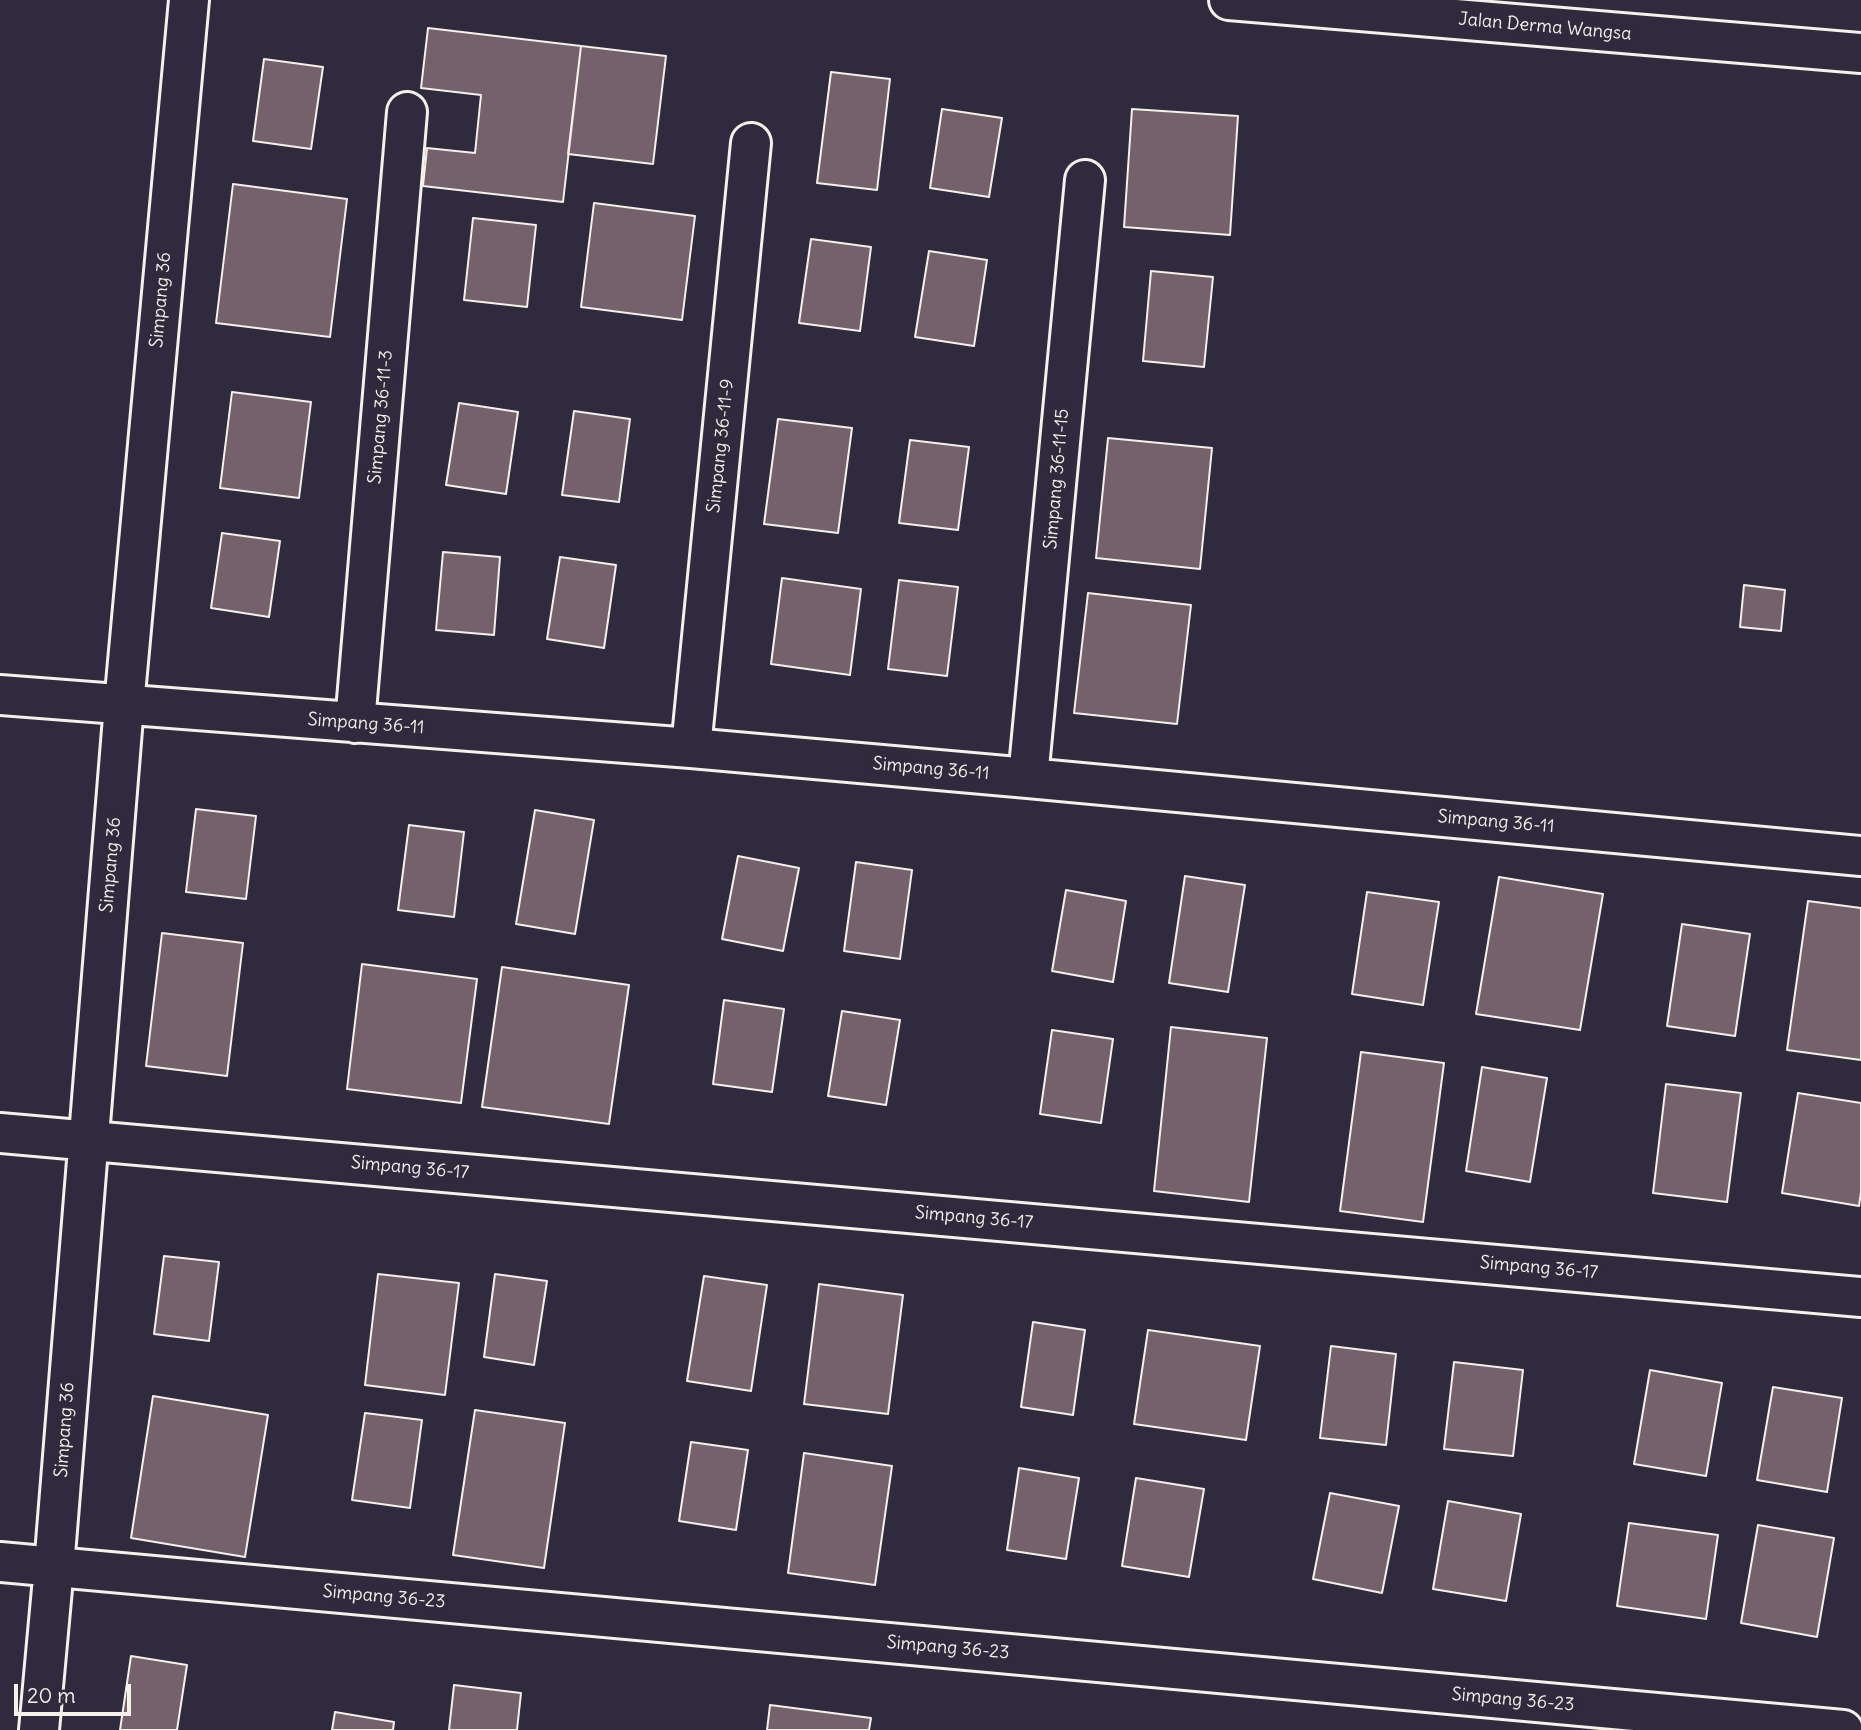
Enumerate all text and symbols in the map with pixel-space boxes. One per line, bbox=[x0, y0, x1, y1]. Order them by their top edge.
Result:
street label: Jalan Derma Wangsa bbox=[1458, 9, 1632, 45]
street label: Simpang 36 bbox=[146, 251, 176, 349]
street label: Simpang 36-11-3 bbox=[364, 349, 398, 485]
street label: Simpang 36-11-9 bbox=[703, 378, 739, 514]
street label: Simpang 36-11-15 bbox=[1040, 408, 1074, 550]
street label: Simpang 36-11 bbox=[307, 709, 425, 739]
street label: Simpang 36-11 bbox=[872, 753, 990, 785]
street label: Simpang 36-11 bbox=[1437, 806, 1555, 838]
street label: Simpang 36 bbox=[96, 816, 126, 914]
street label: Simpang 36-17 bbox=[350, 1152, 470, 1184]
street label: Simpang 36-17 bbox=[914, 1202, 1034, 1234]
street label: Simpang 36-17 bbox=[1479, 1252, 1599, 1284]
street label: Simpang 36 bbox=[51, 1382, 79, 1478]
street label: Simpang 36-23 bbox=[322, 1581, 446, 1613]
street label: Simpang 36-23 bbox=[886, 1632, 1010, 1664]
scale bar bbox=[18, 1670, 135, 1714]
text: 20 m bbox=[27, 1682, 76, 1709]
street label: Simpang 36-23 bbox=[1451, 1684, 1575, 1716]

